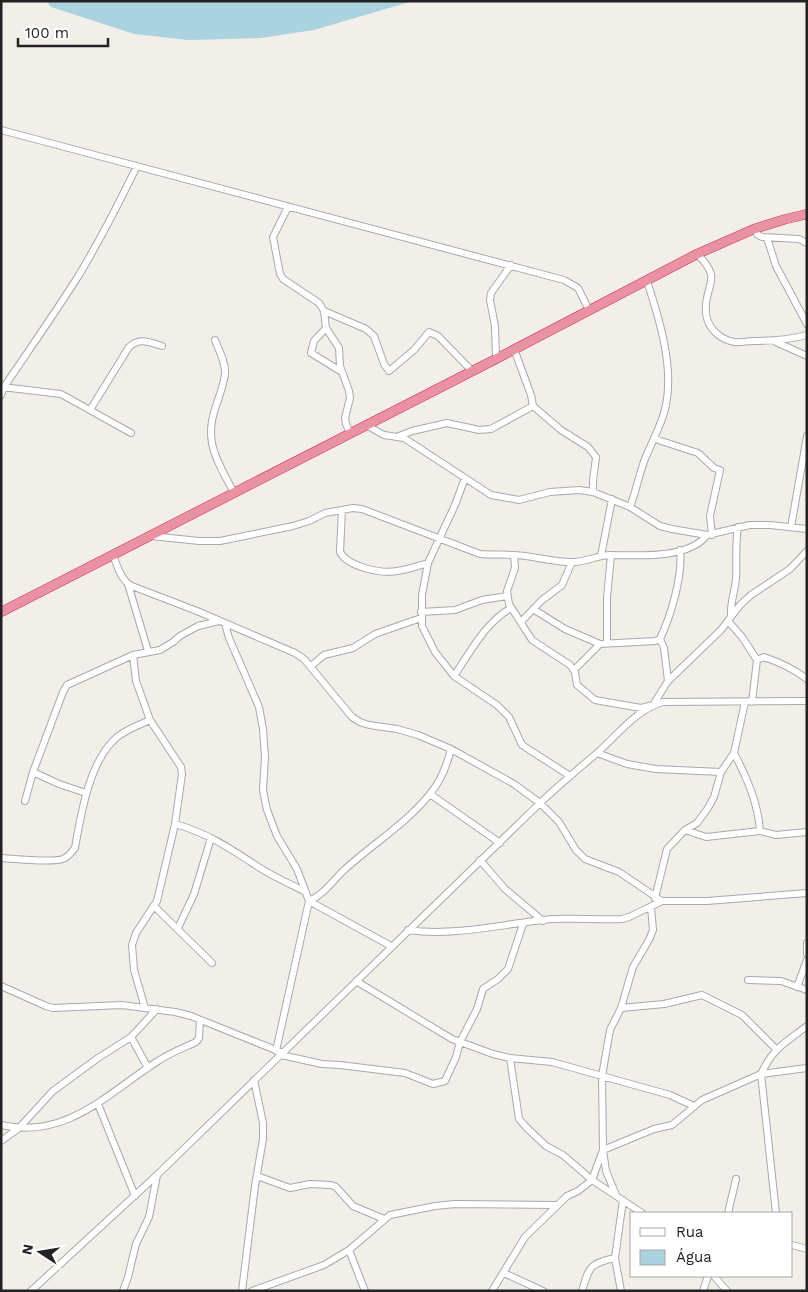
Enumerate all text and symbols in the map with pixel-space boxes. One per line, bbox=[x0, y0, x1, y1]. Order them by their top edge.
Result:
scale bar bbox=[18, 15, 108, 47]
text: 100 m bbox=[25, 24, 69, 42]
legend bbox=[630, 1212, 793, 1277]
text: Rua bbox=[676, 1223, 704, 1241]
north arrow bbox=[15, 1227, 65, 1277]
text: N bbox=[18, 1243, 36, 1256]
text: Água bbox=[676, 1248, 712, 1266]

